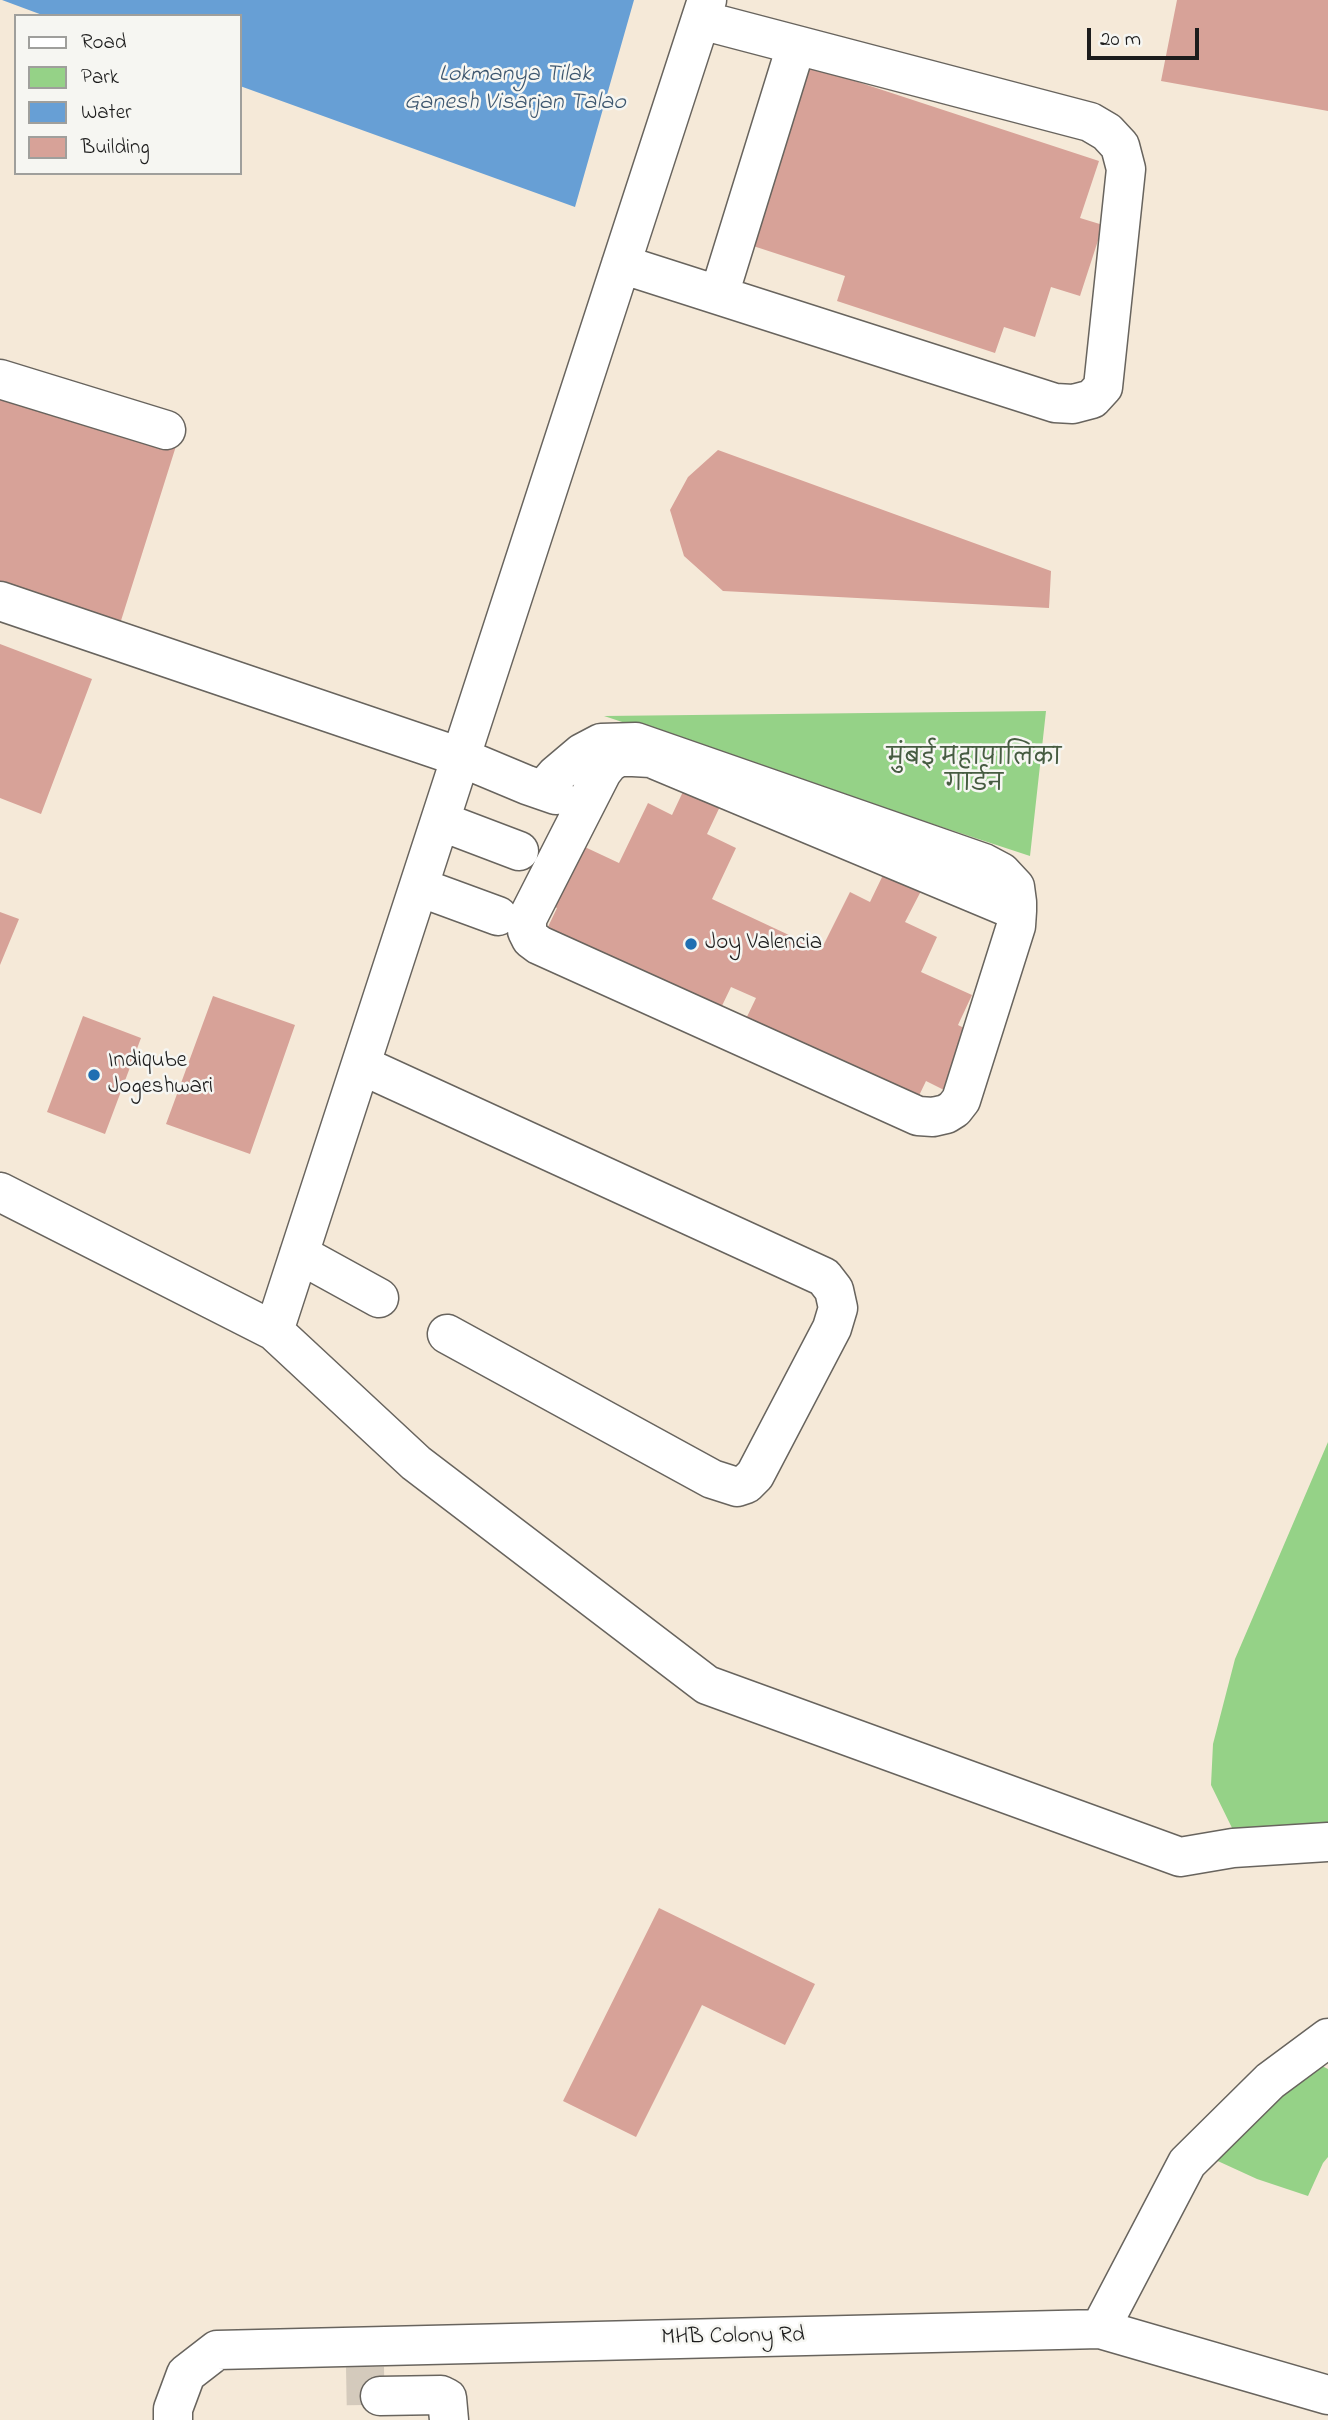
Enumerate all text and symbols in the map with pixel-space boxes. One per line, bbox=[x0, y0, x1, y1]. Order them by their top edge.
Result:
legend bbox=[14, 14, 242, 175]
scale bar bbox=[1090, 14, 1202, 58]
text: 20 m bbox=[1100, 25, 1141, 55]
text: Road bbox=[81, 28, 127, 58]
water label: Lokmanya Tilak Ganesh Visarjan Talao bbox=[404, 62, 626, 118]
text: Park bbox=[81, 63, 119, 93]
text: Water bbox=[81, 98, 132, 128]
text: Building bbox=[81, 133, 150, 163]
park label: मुंबई महापालिका गार्डन bbox=[887, 746, 1061, 800]
place label: Joy Valencia bbox=[705, 930, 822, 958]
marker: Joy Valencia bbox=[683, 936, 699, 952]
place label: Indiqube Jogeshwari bbox=[108, 1048, 213, 1102]
marker: Indiqube Jogeshwari bbox=[86, 1067, 102, 1083]
street label: MHB Colony Rd bbox=[661, 2323, 805, 2353]

